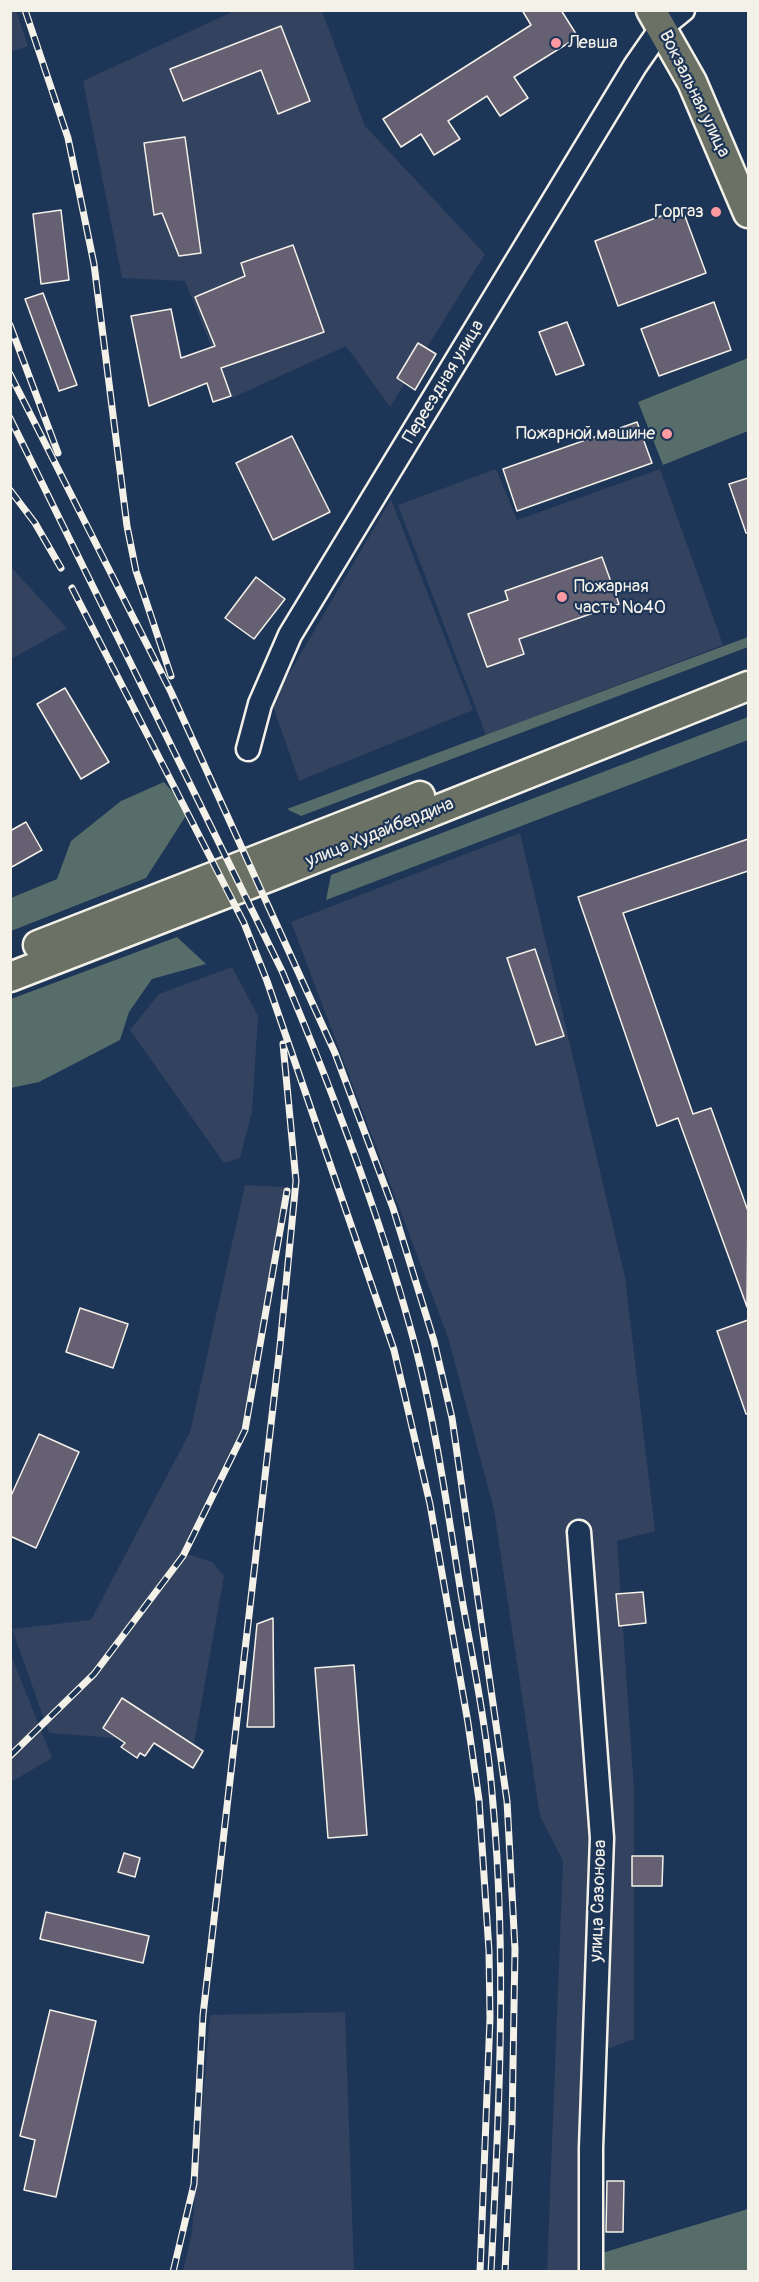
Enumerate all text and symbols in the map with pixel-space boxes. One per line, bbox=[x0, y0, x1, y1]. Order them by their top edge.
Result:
street label: Вокзальная улица bbox=[654, 27, 734, 161]
place label: Левша bbox=[568, 32, 618, 54]
marker: Левша bbox=[549, 36, 563, 50]
place label: Горгаз bbox=[654, 201, 704, 223]
marker: Горгаз bbox=[709, 205, 723, 219]
street label: Переездная улица bbox=[399, 316, 489, 448]
place label: Пожарной машине bbox=[516, 423, 655, 445]
marker: Пожарной машине bbox=[660, 427, 674, 441]
place label: Пожарная часть №40 bbox=[574, 576, 666, 618]
marker: Пожарная часть №40 bbox=[555, 590, 569, 604]
street label: улица Худайбердина bbox=[303, 793, 457, 873]
street label: улица Сазонова bbox=[586, 1839, 612, 1963]

